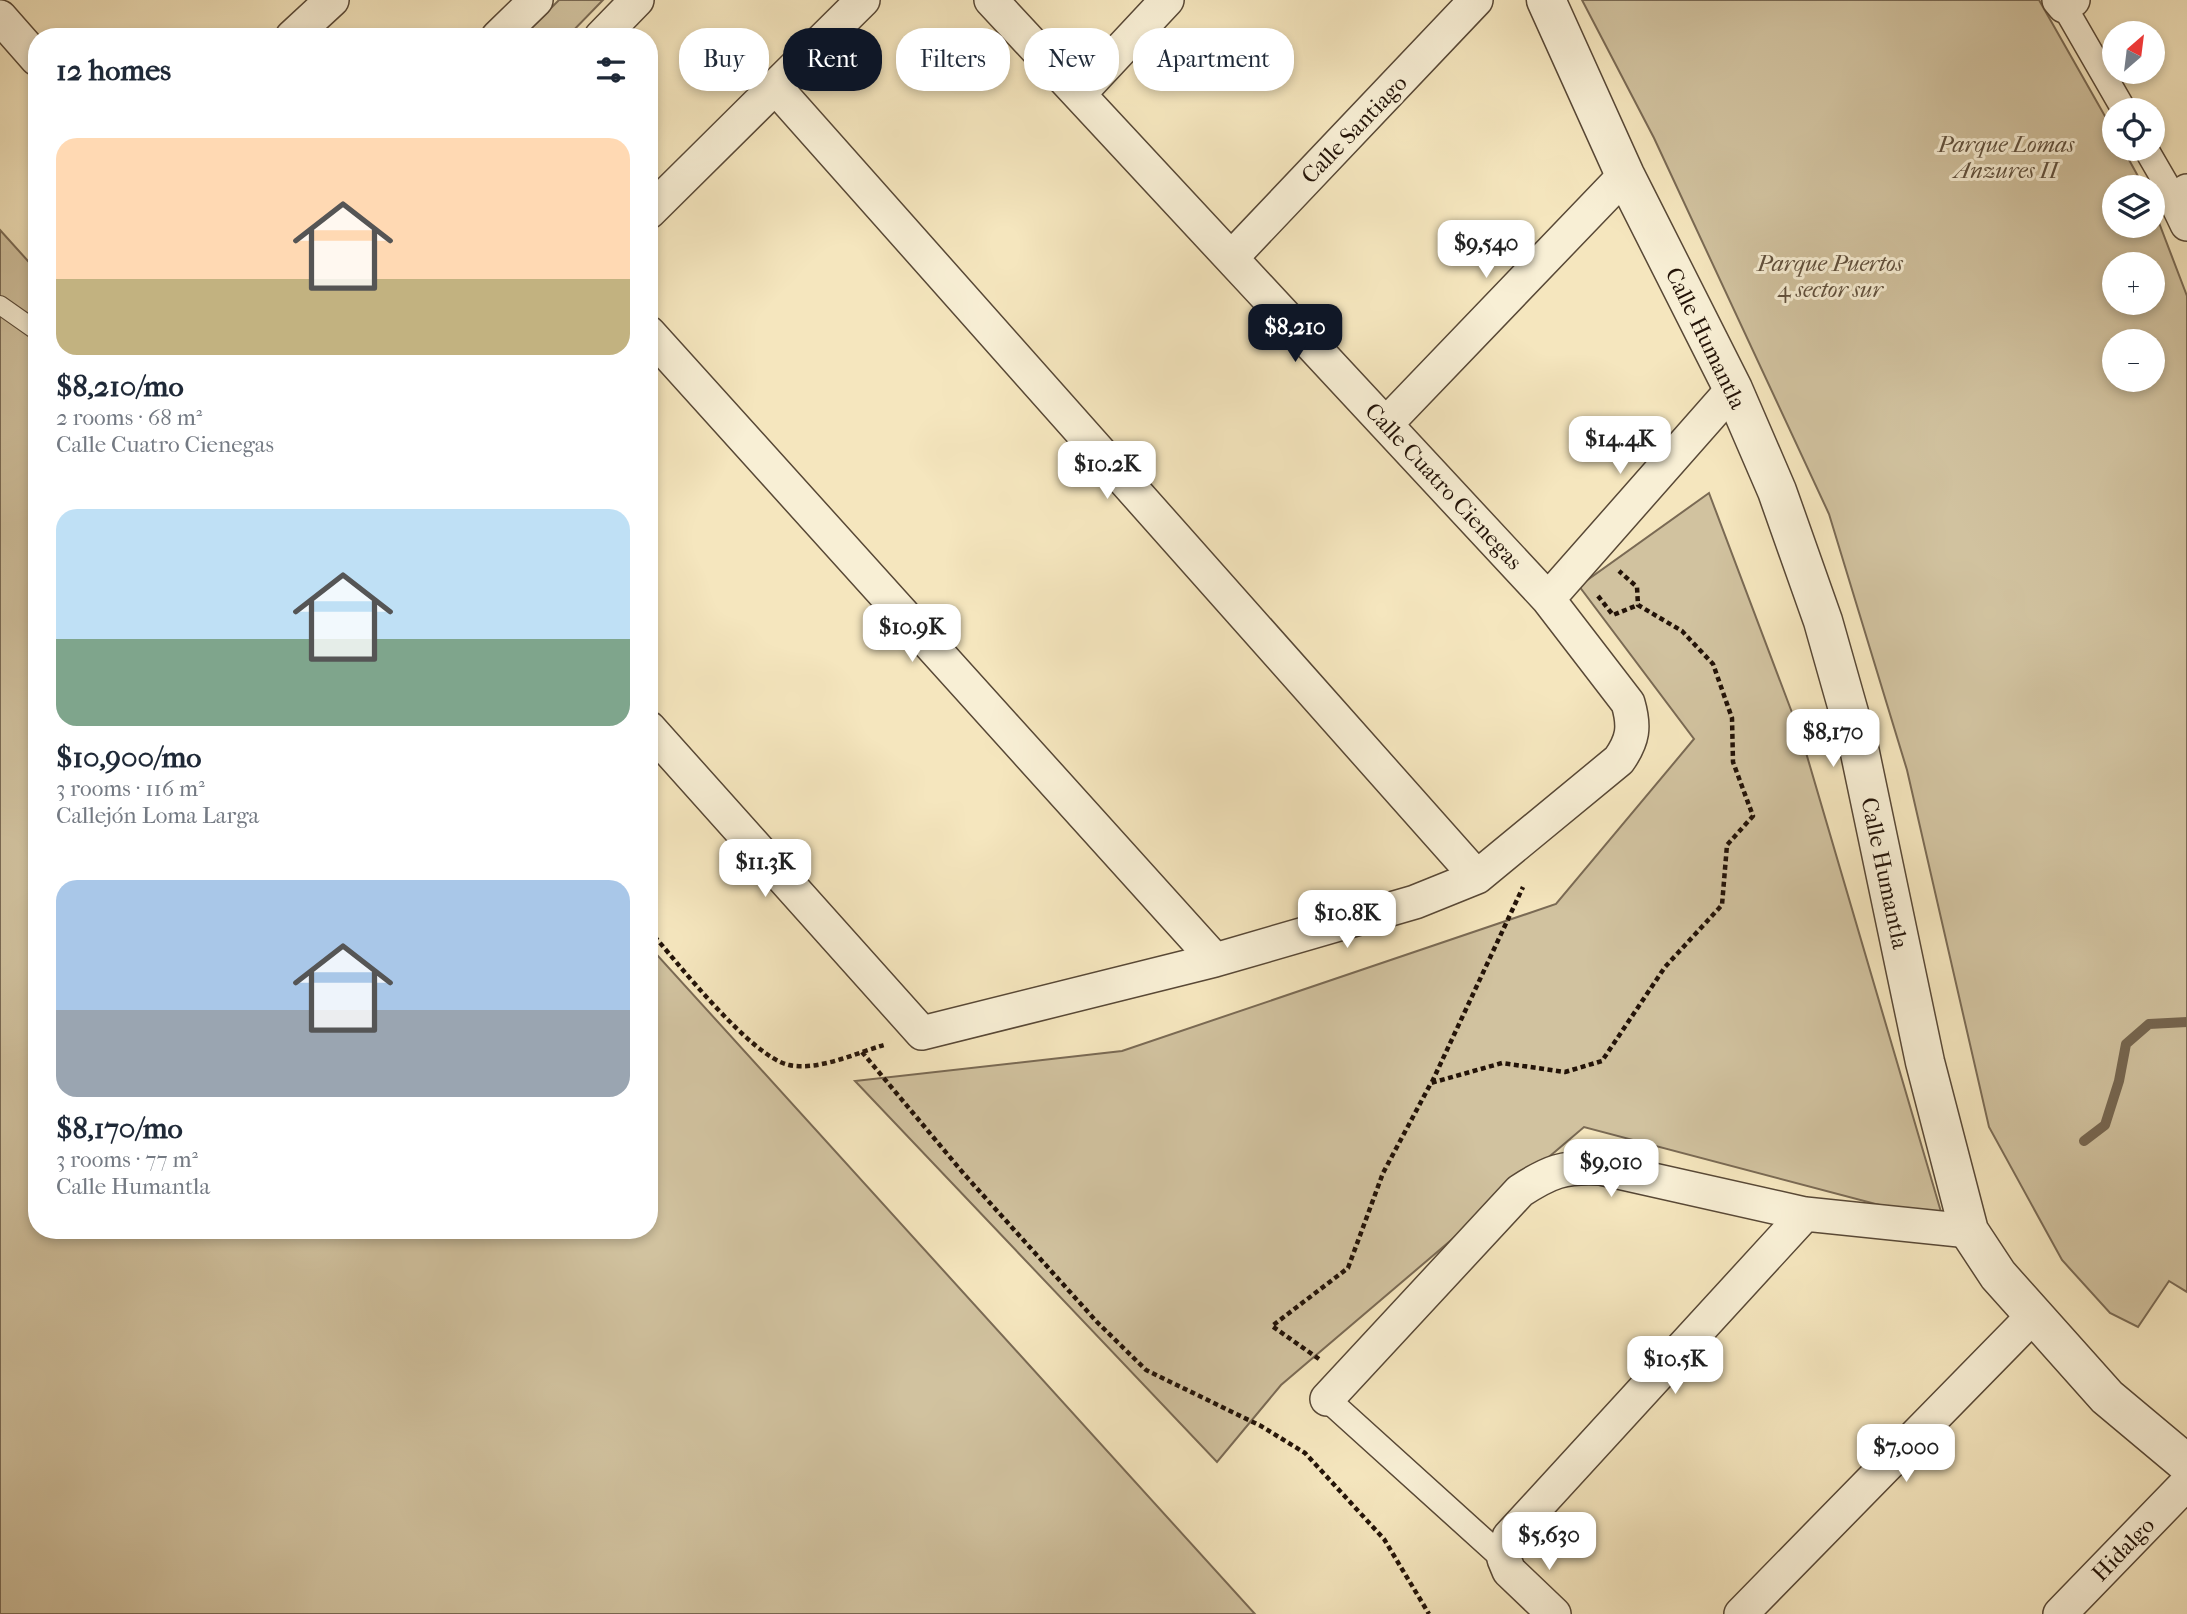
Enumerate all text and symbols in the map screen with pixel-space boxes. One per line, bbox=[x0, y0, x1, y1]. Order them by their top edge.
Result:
north arrow bbox=[2102, 21, 2165, 84]
map controls bbox=[2102, 21, 2165, 392]
chip: Buy bbox=[679, 28, 769, 91]
chip: Rent bbox=[783, 28, 882, 91]
chip: Filters bbox=[896, 28, 1010, 91]
chip: New bbox=[1024, 28, 1119, 91]
chip: Apartment bbox=[1133, 28, 1294, 91]
icon: filters bbox=[592, 51, 630, 89]
text: 12 homes bbox=[56, 53, 171, 88]
street label: Calle Santiago bbox=[1296, 70, 1413, 189]
button: locate bbox=[2102, 98, 2165, 161]
park label: Parque Lomas Anzures II bbox=[1937, 131, 2075, 184]
button: layers bbox=[2102, 175, 2165, 238]
icon: home bbox=[280, 183, 406, 309]
pin: $9,540 bbox=[1429, 220, 1543, 280]
text: $9,540 bbox=[1454, 229, 1518, 256]
park label: Parque Puertos 4 sector sur bbox=[1756, 250, 1904, 303]
button: + bbox=[2102, 252, 2165, 315]
street label: Calle Humantla bbox=[1660, 263, 1752, 414]
pin: $8,210 bbox=[1238, 304, 1352, 364]
text: $8,210 bbox=[1264, 313, 1326, 340]
button: − bbox=[2102, 329, 2165, 392]
text: $8,210/mo bbox=[56, 369, 184, 404]
street label: Calle Cuatro Cienegas bbox=[1359, 397, 1528, 575]
text: 2 rooms · 68 m² bbox=[56, 404, 202, 431]
pin: $14.4K bbox=[1563, 416, 1677, 476]
text: $14.4K bbox=[1585, 425, 1655, 452]
text: Calle Cuatro Cienegas bbox=[56, 431, 274, 458]
pin: $10.2K bbox=[1050, 442, 1164, 501]
text: $10.2K bbox=[1074, 450, 1140, 477]
icon: home bbox=[280, 554, 406, 680]
pin: $10.9K bbox=[855, 604, 969, 664]
text: $10.9K bbox=[879, 613, 945, 640]
pin: $8,170 bbox=[1776, 710, 1890, 769]
text: $8,170 bbox=[1803, 718, 1863, 745]
text: $10,900/mo bbox=[56, 740, 201, 775]
text: 3 rooms · 116 m² bbox=[56, 775, 205, 802]
street label: Calle Humantla bbox=[1855, 795, 1914, 952]
text: Callejón Loma Larga bbox=[56, 802, 259, 829]
pin: $11.3K bbox=[708, 839, 822, 899]
text: $11.3K bbox=[735, 848, 795, 875]
pin: $10.8K bbox=[1290, 890, 1404, 950]
text: $10.8K bbox=[1314, 899, 1380, 926]
icon: home bbox=[280, 925, 406, 1051]
text: $8,170/mo bbox=[56, 1111, 183, 1146]
pin: $9,010 bbox=[1554, 1140, 1668, 1199]
text: 3 rooms · 77 m² bbox=[56, 1146, 198, 1173]
text: $9,010 bbox=[1580, 1148, 1642, 1175]
text: Calle Humantla bbox=[56, 1173, 210, 1200]
pin: $10.5K bbox=[1618, 1336, 1732, 1396]
text: $10.5K bbox=[1643, 1345, 1707, 1372]
pin: $7,000 bbox=[1849, 1424, 1963, 1484]
text: $7,000 bbox=[1873, 1433, 1939, 1460]
pin: $5,630 bbox=[1492, 1512, 1606, 1572]
street label: Hidalgo bbox=[2087, 1512, 2160, 1587]
text: $5,630 bbox=[1518, 1521, 1580, 1548]

